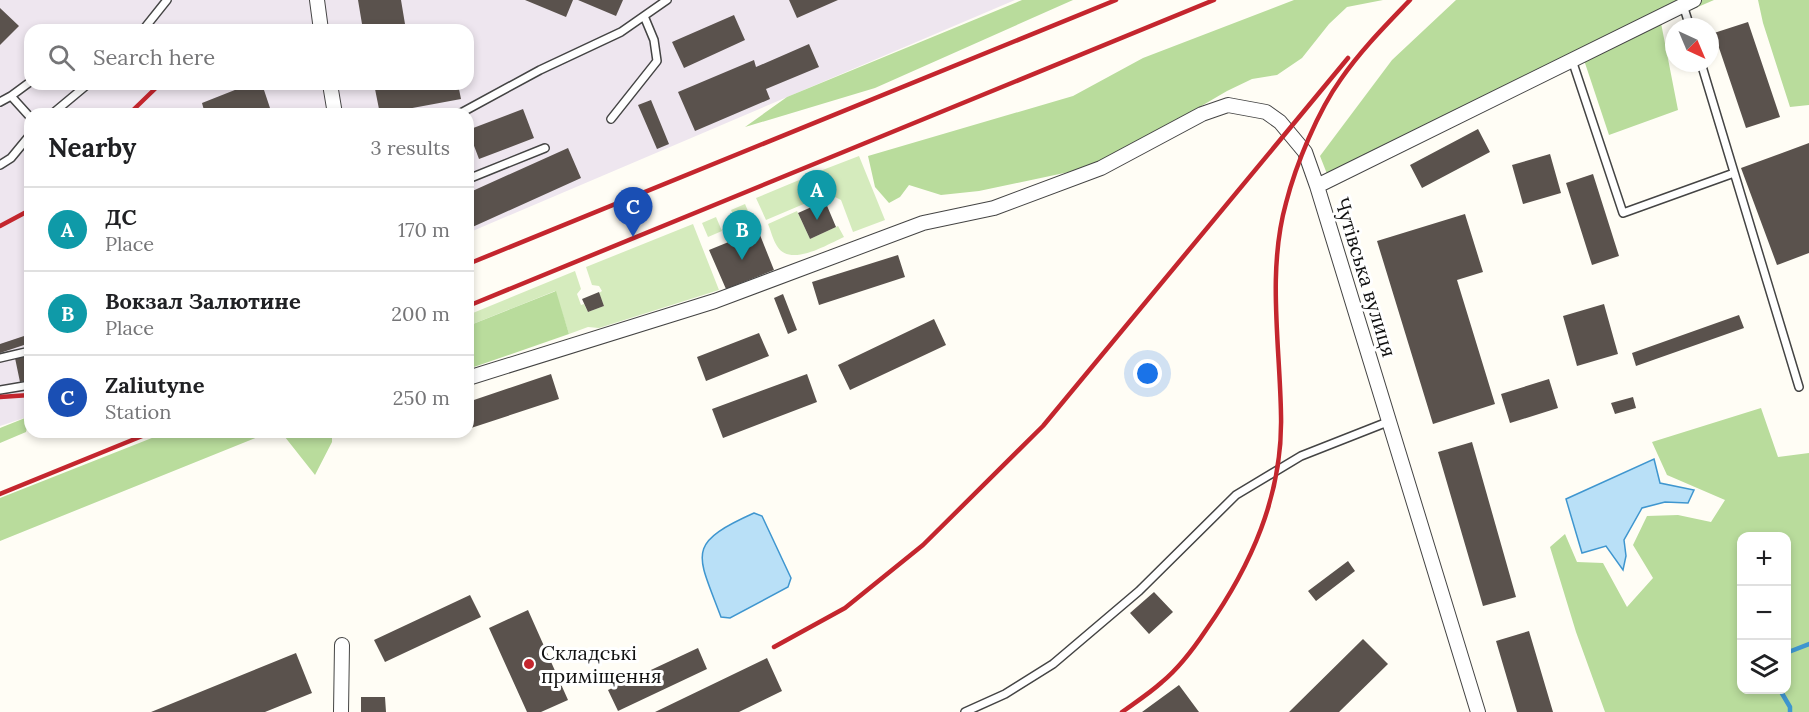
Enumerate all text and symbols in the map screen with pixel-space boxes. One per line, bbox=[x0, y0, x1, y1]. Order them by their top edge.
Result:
north arrow bbox=[1665, 18, 1719, 72]
search box bbox=[24, 24, 474, 90]
icon: search bbox=[45, 41, 78, 74]
text: Search here bbox=[93, 43, 215, 71]
text: Nearby bbox=[48, 131, 136, 164]
text: 3 results bbox=[371, 135, 450, 160]
pin: A bbox=[798, 170, 836, 220]
pin: C bbox=[614, 188, 652, 237]
street label: Чутівська вулиця bbox=[1330, 194, 1402, 360]
text: ДС bbox=[105, 203, 137, 231]
pin: B bbox=[722, 210, 762, 260]
text: A bbox=[61, 217, 74, 242]
text: 170 m bbox=[398, 217, 450, 242]
text: Place bbox=[105, 231, 154, 256]
text: Вокзал Залютине bbox=[105, 287, 301, 315]
text: B bbox=[61, 301, 74, 326]
text: 200 m bbox=[391, 301, 450, 326]
text: Place bbox=[105, 315, 154, 340]
your location bbox=[1133, 359, 1162, 388]
text: Zaliutyne bbox=[105, 371, 204, 399]
text: C bbox=[61, 385, 74, 410]
text: 250 m bbox=[393, 385, 450, 410]
text: Station bbox=[105, 399, 171, 424]
map controls bbox=[1737, 532, 1791, 694]
button: + bbox=[1737, 532, 1791, 586]
button: − bbox=[1737, 586, 1791, 640]
place label: Складські приміщення bbox=[541, 640, 662, 688]
button: layers bbox=[1737, 640, 1791, 694]
marker: Складські приміщення bbox=[522, 657, 536, 671]

